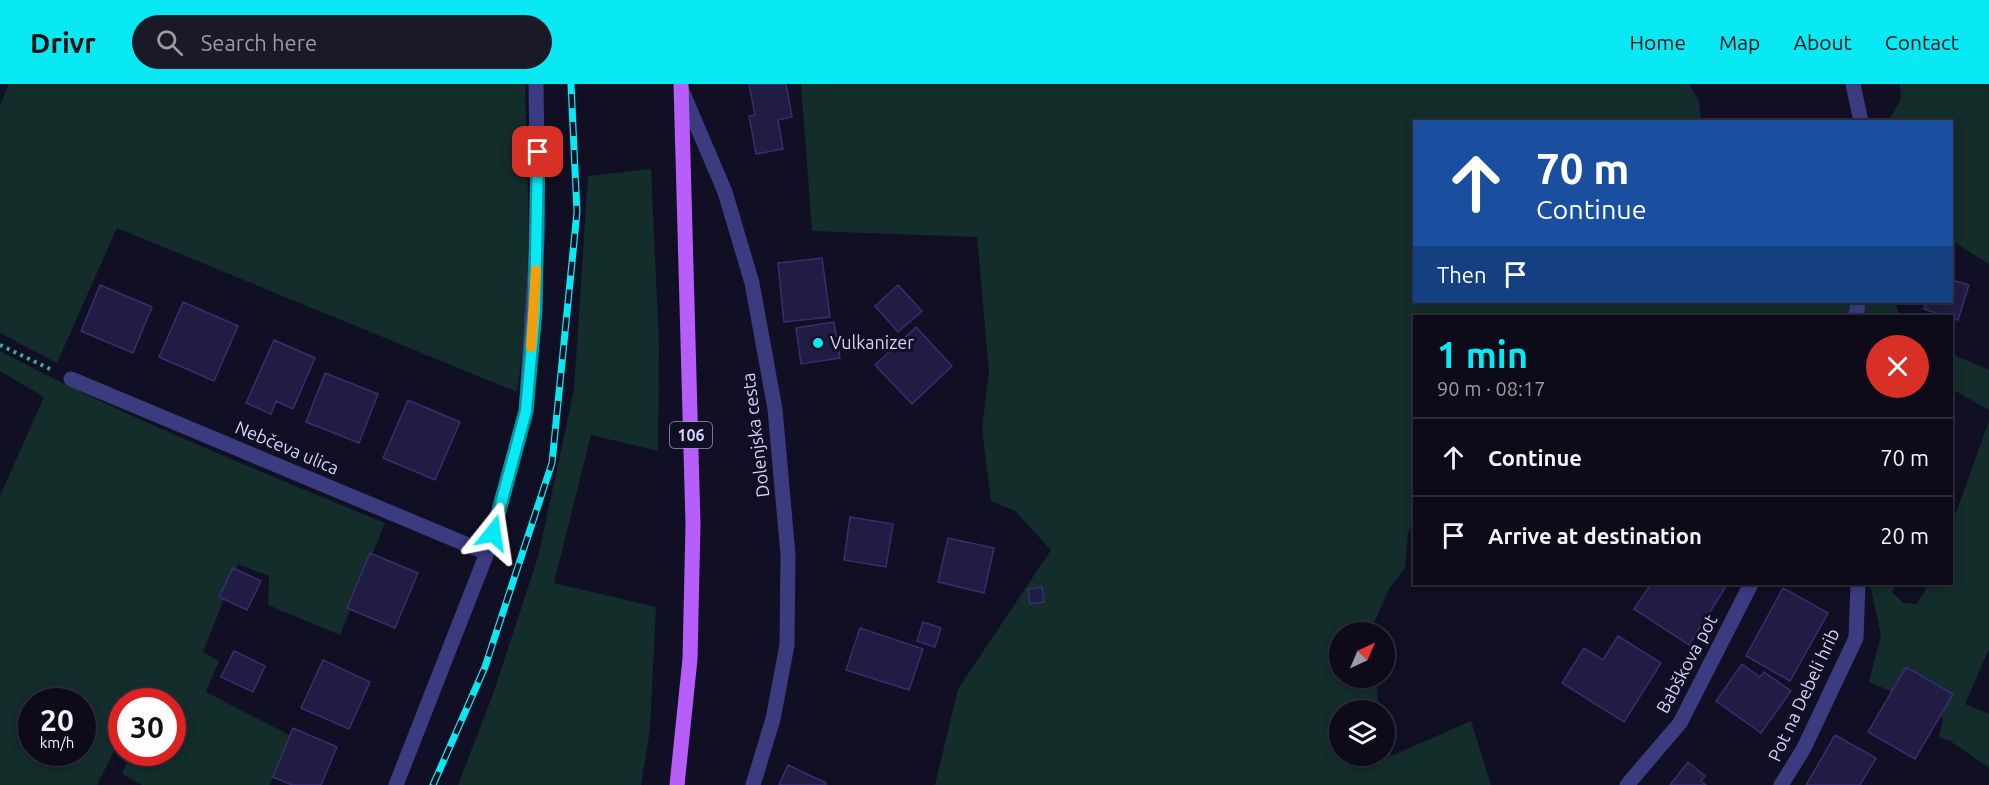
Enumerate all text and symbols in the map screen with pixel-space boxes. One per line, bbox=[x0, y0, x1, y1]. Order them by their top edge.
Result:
search box bbox=[132, 15, 552, 69]
icon: search bbox=[153, 26, 186, 59]
text: Drivr bbox=[30, 27, 96, 58]
text: Search here bbox=[201, 30, 317, 55]
text: Home bbox=[1629, 30, 1686, 54]
text: Map bbox=[1719, 30, 1760, 54]
text: About bbox=[1793, 30, 1852, 54]
text: Contact bbox=[1885, 30, 1959, 54]
pin bbox=[512, 126, 563, 177]
icon: arrive bbox=[521, 135, 554, 168]
icon: ahead bbox=[1437, 144, 1515, 222]
text: 70 m bbox=[1536, 145, 1630, 192]
text: Continue bbox=[1536, 194, 1647, 224]
icon: arrive bbox=[1499, 258, 1532, 291]
text: Then bbox=[1437, 262, 1487, 287]
place label: Vulkanizer bbox=[830, 332, 914, 352]
text: 1 min bbox=[1437, 334, 1528, 375]
button: close bbox=[1866, 335, 1929, 398]
marker: Vulkanizer bbox=[811, 336, 825, 350]
street label: Dolenjska cesta bbox=[737, 372, 773, 498]
text: 90 m · 08:17 bbox=[1437, 377, 1546, 400]
street label: Nebčeva ulica bbox=[233, 416, 342, 478]
road number: 106 bbox=[670, 422, 712, 448]
icon: ahead bbox=[1437, 441, 1470, 474]
text: Continue bbox=[1488, 445, 1582, 470]
text: 70 m bbox=[1880, 445, 1929, 470]
position arrow bbox=[461, 501, 525, 565]
icon: arrive bbox=[1437, 519, 1470, 552]
text: Arrive at destination bbox=[1488, 523, 1702, 548]
text: 20 m bbox=[1880, 523, 1929, 548]
street label: Babškova pot bbox=[1652, 611, 1720, 716]
north arrow bbox=[1329, 622, 1395, 688]
map controls bbox=[1329, 622, 1395, 766]
street label: Pot na Debeli hrib bbox=[1764, 625, 1843, 764]
speed limit sign: 30 bbox=[108, 688, 186, 766]
button: layers bbox=[1329, 700, 1395, 766]
text: 20 bbox=[40, 703, 74, 737]
text: km/h bbox=[40, 734, 74, 751]

